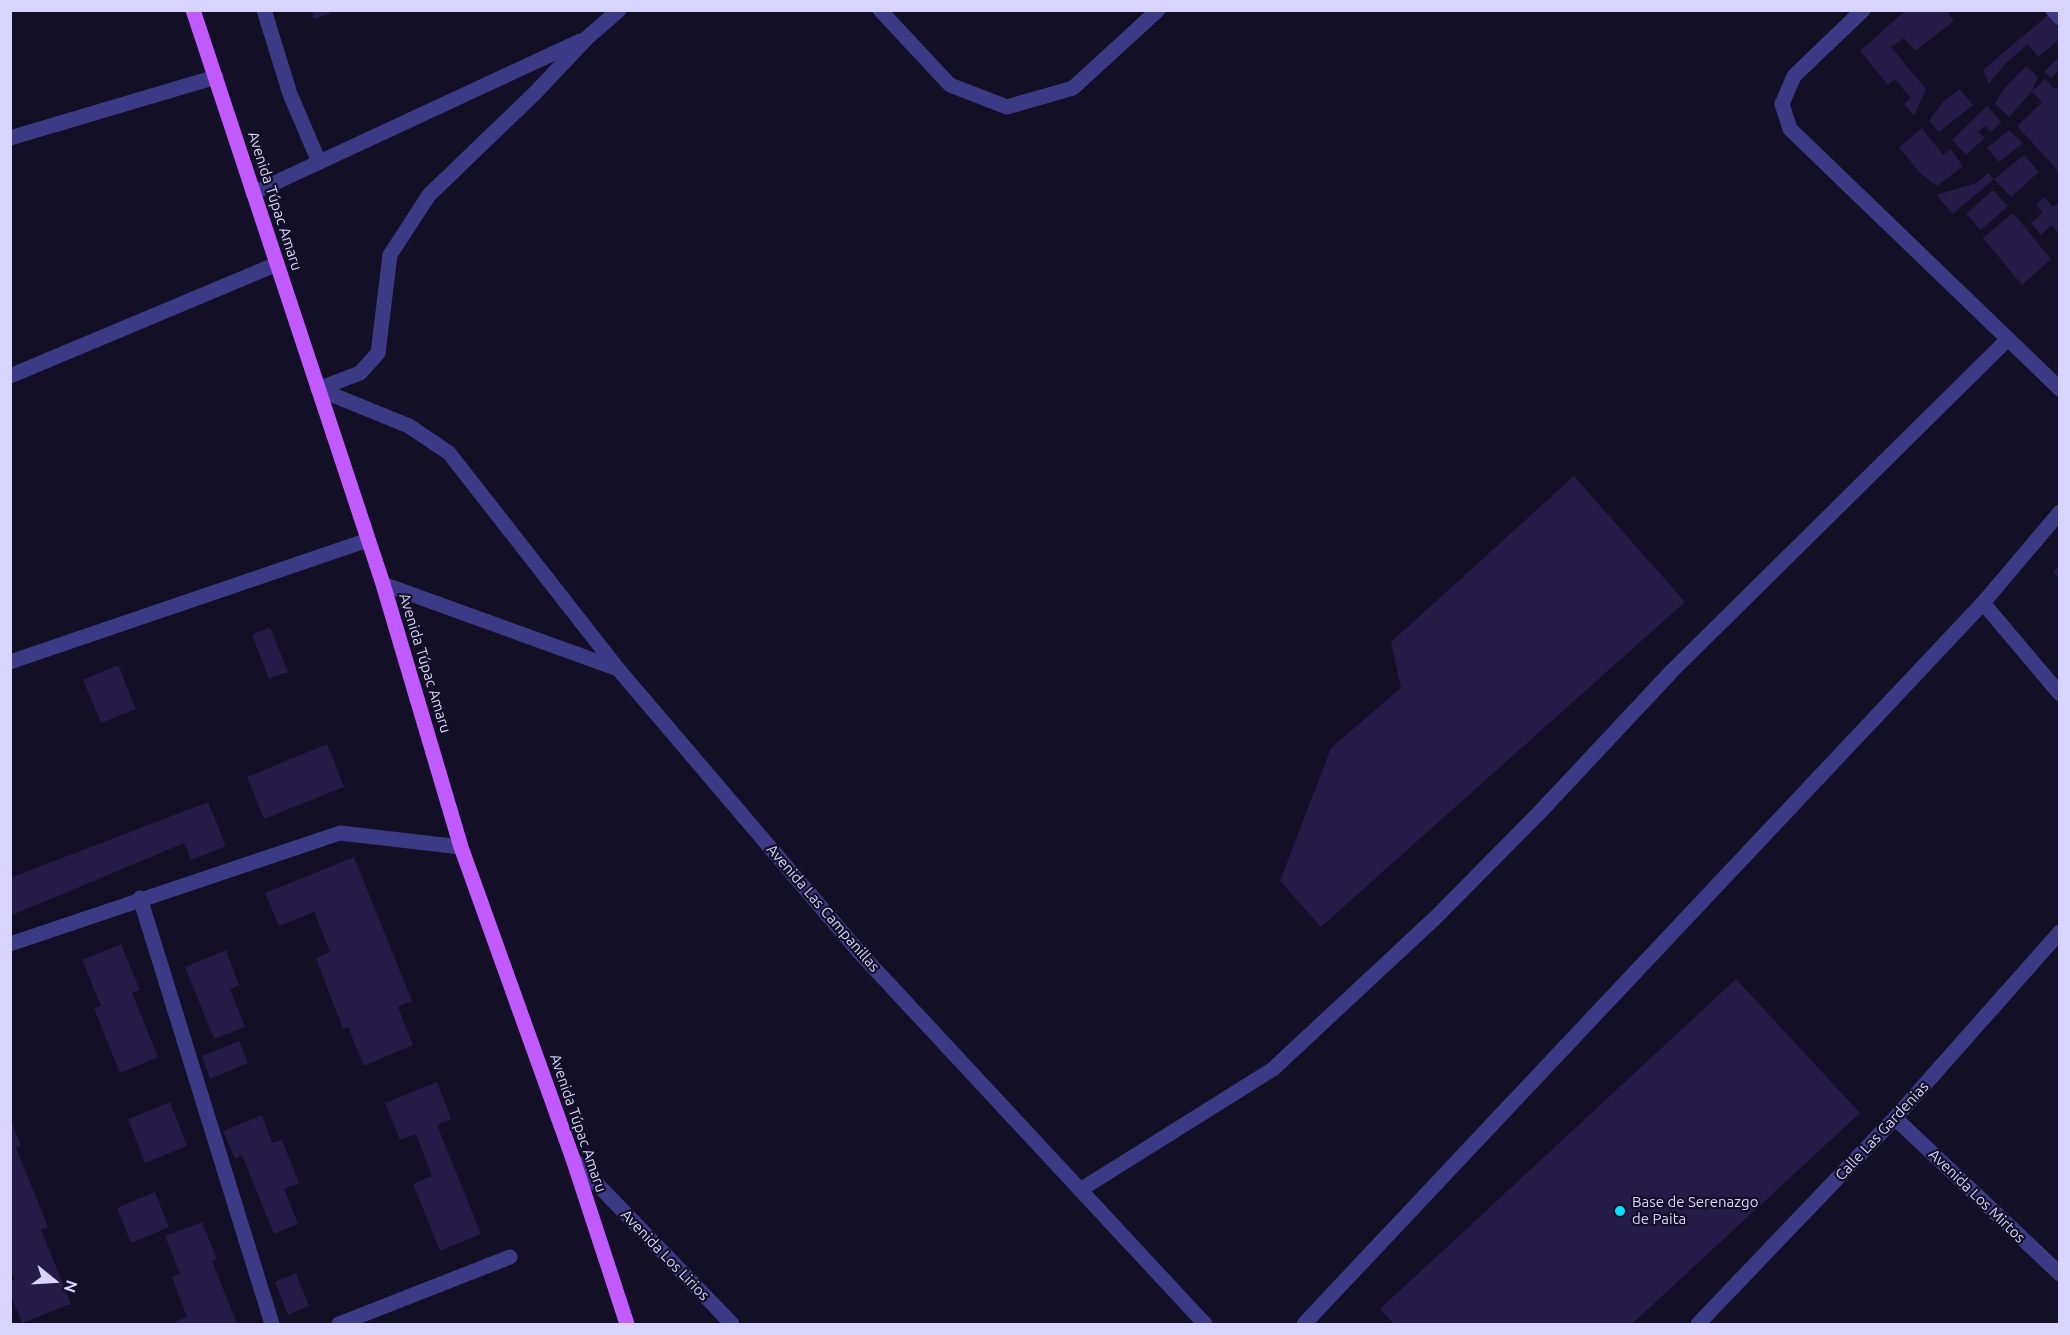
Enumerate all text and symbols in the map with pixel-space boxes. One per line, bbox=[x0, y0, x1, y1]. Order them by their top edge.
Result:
street label: Avenida Túpac Amaru bbox=[244, 129, 306, 273]
street label: Avenida Túpac Amaru bbox=[395, 591, 455, 735]
street label: Avenida Las Campanillas bbox=[763, 840, 883, 976]
street label: Avenida Túpac Amaru bbox=[546, 1051, 610, 1195]
street label: Calle Las Gardenias bbox=[1832, 1078, 1932, 1184]
street label: Avenida Los Mirtos bbox=[1925, 1145, 2029, 1247]
place label: Base de Serenazgo de Paita bbox=[1632, 1193, 1758, 1228]
marker: Base de Serenazgo de Paita bbox=[1613, 1204, 1627, 1218]
street label: Avenida Los Lirios bbox=[617, 1206, 713, 1304]
north arrow bbox=[24, 1251, 84, 1311]
text: N bbox=[61, 1278, 82, 1295]

